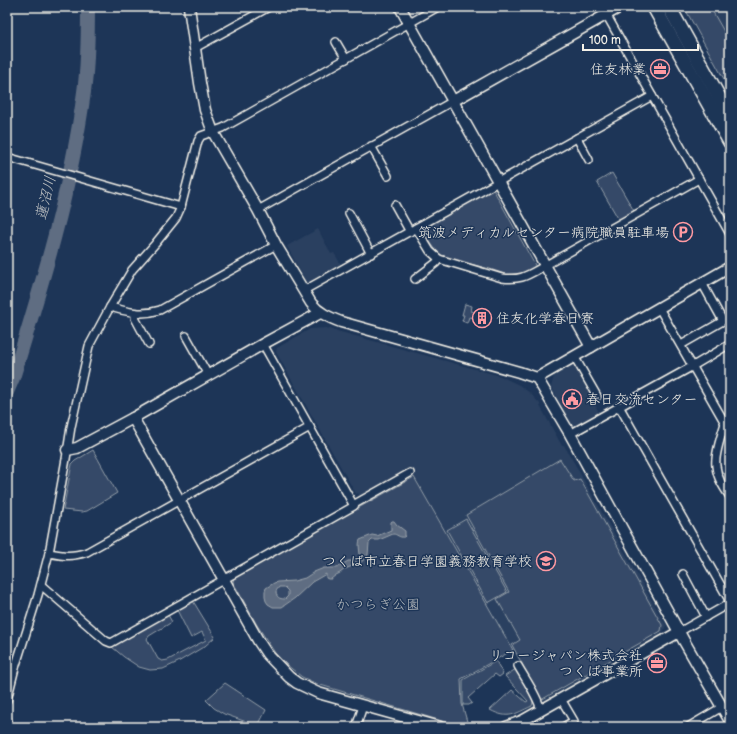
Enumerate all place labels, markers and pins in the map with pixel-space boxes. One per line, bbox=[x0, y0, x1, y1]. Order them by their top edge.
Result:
office icon: 住友林業 bbox=[649, 58, 671, 80]
place label: 住友林業 bbox=[590, 61, 646, 78]
parking icon: 筑波メディカルセンター病院職員駐車場 bbox=[672, 221, 694, 243]
place label: 筑波メディカルセンター病院職員駐車場 bbox=[418, 224, 669, 241]
building icon: 住友化学春日寮 bbox=[471, 307, 493, 329]
place label: 住友化学春日寮 bbox=[496, 310, 594, 327]
public building icon: 春日交流センター bbox=[561, 388, 583, 410]
place label: 春日交流センター bbox=[586, 391, 697, 408]
school or university icon: つくば市立春日学園義務教育学校 bbox=[535, 550, 557, 572]
place label: つくば市立春日学園義務教育学校 bbox=[322, 553, 532, 570]
place label: リコージャパン株式会社 つくば事業所 bbox=[489, 647, 643, 680]
office icon: リコージャパン株式会社 つくば事業所 bbox=[646, 652, 668, 674]

